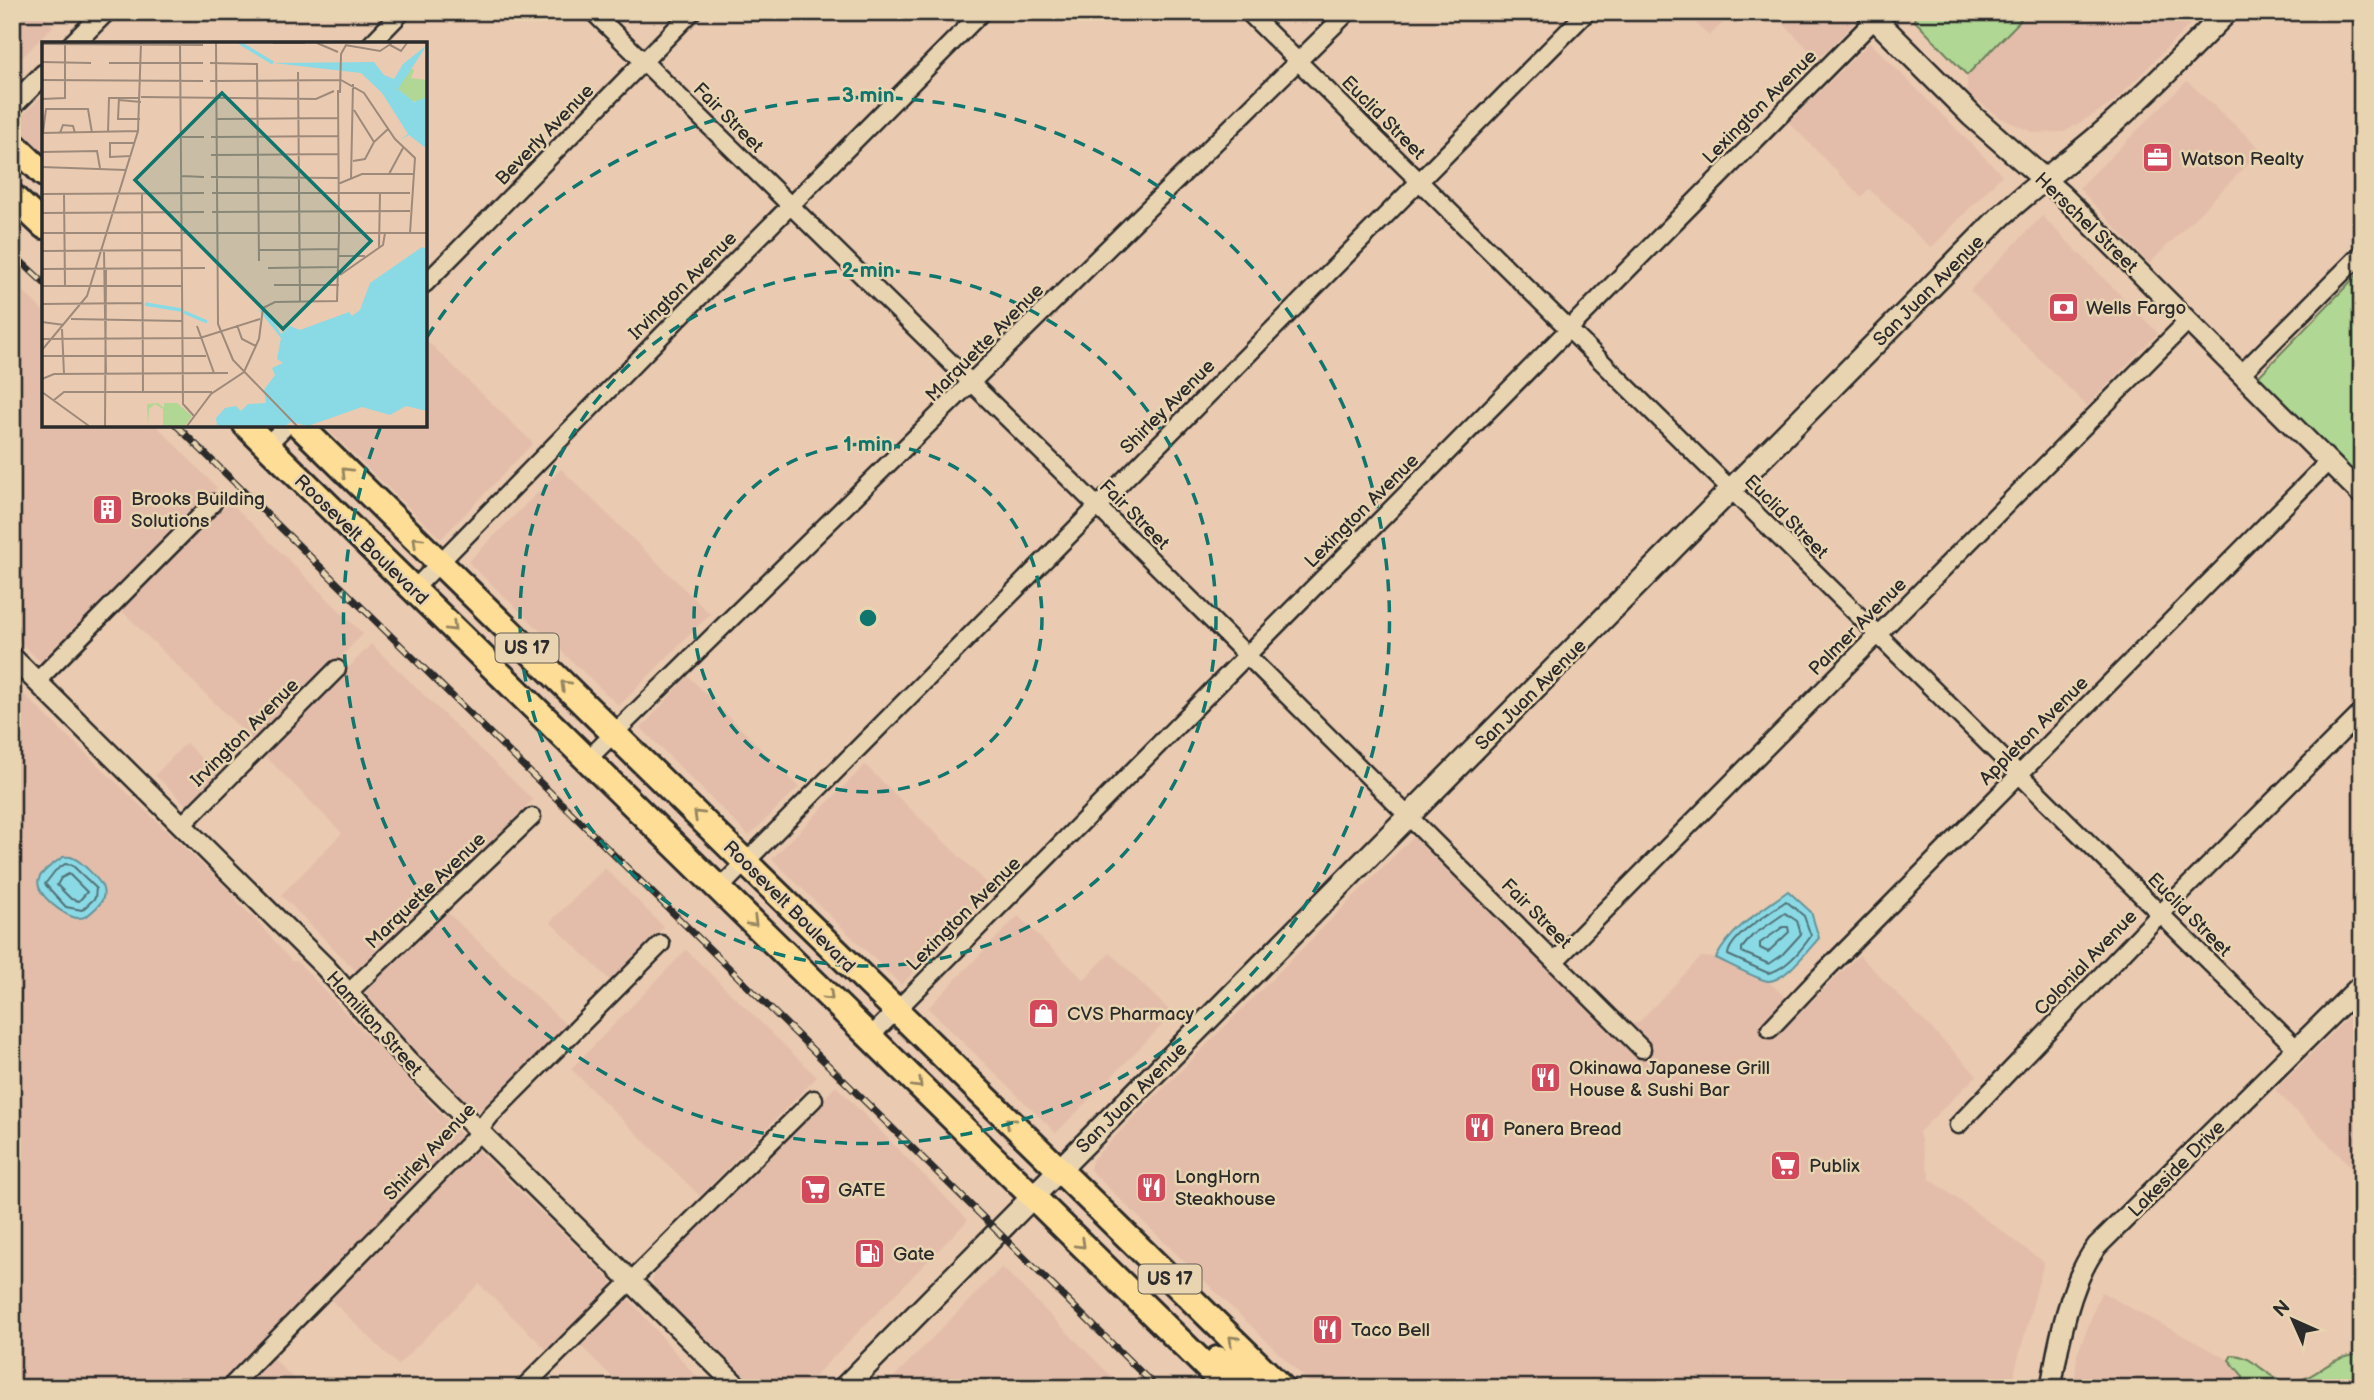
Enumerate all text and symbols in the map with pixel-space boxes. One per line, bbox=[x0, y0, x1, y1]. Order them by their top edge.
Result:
inset map bbox=[42, 42, 427, 427]
street label: Lexington Avenue bbox=[1698, 45, 1822, 169]
street label: Euclid Street bbox=[1336, 71, 1430, 165]
street label: Fair Street bbox=[688, 78, 768, 158]
street label: Beverly Avenue bbox=[491, 80, 599, 190]
text: 3 min bbox=[842, 83, 894, 108]
office icon: Watson Realty bbox=[2141, 141, 2175, 175]
place label: Watson Realty bbox=[2181, 148, 2304, 171]
street label: Herschel Street bbox=[2030, 168, 2142, 278]
street label: Irvington Avenue bbox=[624, 227, 742, 345]
street label: San Juan Avenue bbox=[1869, 231, 1989, 351]
text: 2 min bbox=[841, 258, 895, 283]
street label: Marquette Avenue bbox=[921, 279, 1049, 407]
bank icon: Wells Fargo bbox=[2046, 290, 2080, 324]
place label: Wells Fargo bbox=[2086, 297, 2186, 320]
street label: Shirley Avenue bbox=[1116, 355, 1220, 459]
text: 1 min bbox=[843, 432, 893, 457]
street label: Lexington Avenue bbox=[1300, 449, 1424, 573]
one-way arrow bbox=[342, 467, 355, 480]
street label: Roosevelt Boulevard bbox=[289, 470, 433, 610]
street label: Euclid Street bbox=[1739, 470, 1833, 564]
street label: Fair Street bbox=[1094, 475, 1174, 555]
place label: Brooks Building Solutions bbox=[131, 488, 265, 533]
building icon: Brooks Building Solutions bbox=[91, 492, 125, 526]
one-way arrow bbox=[412, 536, 425, 549]
street label: Palmer Avenue bbox=[1804, 573, 1912, 681]
centre of rings bbox=[856, 606, 880, 630]
one-way arrow bbox=[444, 618, 457, 631]
road number: US 17 bbox=[496, 634, 558, 662]
street label: San Juan Avenue bbox=[1471, 635, 1591, 755]
street label: Appleton Avenue bbox=[1975, 672, 2093, 790]
street label: Irvington Avenue bbox=[186, 674, 304, 792]
one-way arrow bbox=[560, 681, 573, 694]
one-way arrow bbox=[693, 811, 706, 824]
street label: Marquette Avenue bbox=[361, 828, 491, 954]
street label: Roosevelt Boulevard bbox=[718, 836, 860, 978]
street label: Lexington Avenue bbox=[902, 852, 1026, 976]
street label: Euclid Street bbox=[2142, 868, 2236, 962]
street label: Fair Street bbox=[1496, 874, 1576, 954]
street label: Colonial Avenue bbox=[2030, 905, 2142, 1021]
one-way arrow bbox=[745, 914, 758, 927]
street label: Hamilton Street bbox=[321, 967, 427, 1081]
one-way arrow bbox=[820, 988, 833, 1001]
shop icon: CVS Pharmacy bbox=[1027, 996, 1061, 1030]
place label: CVS Pharmacy bbox=[1067, 1003, 1194, 1026]
street label: San Juan Avenue bbox=[1072, 1038, 1192, 1158]
place label: Okinawa Japanese Grill House & Sushi Bar bbox=[1569, 1057, 1770, 1102]
restaurant icon: Okinawa Japanese Grill House & Sushi Bar bbox=[1529, 1061, 1563, 1095]
one-way arrow bbox=[910, 1076, 923, 1089]
street label: Shirley Avenue bbox=[379, 1099, 481, 1205]
restaurant icon: Panera Bread bbox=[1463, 1111, 1497, 1145]
street label: Lakeside Drive bbox=[2124, 1116, 2230, 1222]
one-way arrow bbox=[1005, 1117, 1018, 1130]
place label: Panera Bread bbox=[1503, 1118, 1622, 1141]
supermarket icon: Publix bbox=[1769, 1148, 1803, 1182]
place label: Publix bbox=[1809, 1155, 1860, 1178]
place label: LongHorn Steakhouse bbox=[1175, 1166, 1275, 1211]
restaurant icon: LongHorn Steakhouse bbox=[1135, 1170, 1169, 1204]
supermarket icon: GATE bbox=[798, 1172, 832, 1206]
place label: GATE bbox=[838, 1179, 886, 1202]
one-way arrow bbox=[1073, 1235, 1086, 1248]
fuel station icon: Gate bbox=[853, 1236, 887, 1270]
place label: Gate bbox=[893, 1243, 935, 1266]
road number: US 17 bbox=[1138, 1264, 1202, 1294]
north arrow bbox=[2258, 1284, 2328, 1354]
text: N bbox=[2269, 1296, 2295, 1322]
restaurant icon: Taco Bell bbox=[1311, 1312, 1345, 1346]
place label: Taco Bell bbox=[1351, 1319, 1430, 1342]
one-way arrow bbox=[1229, 1336, 1241, 1348]

